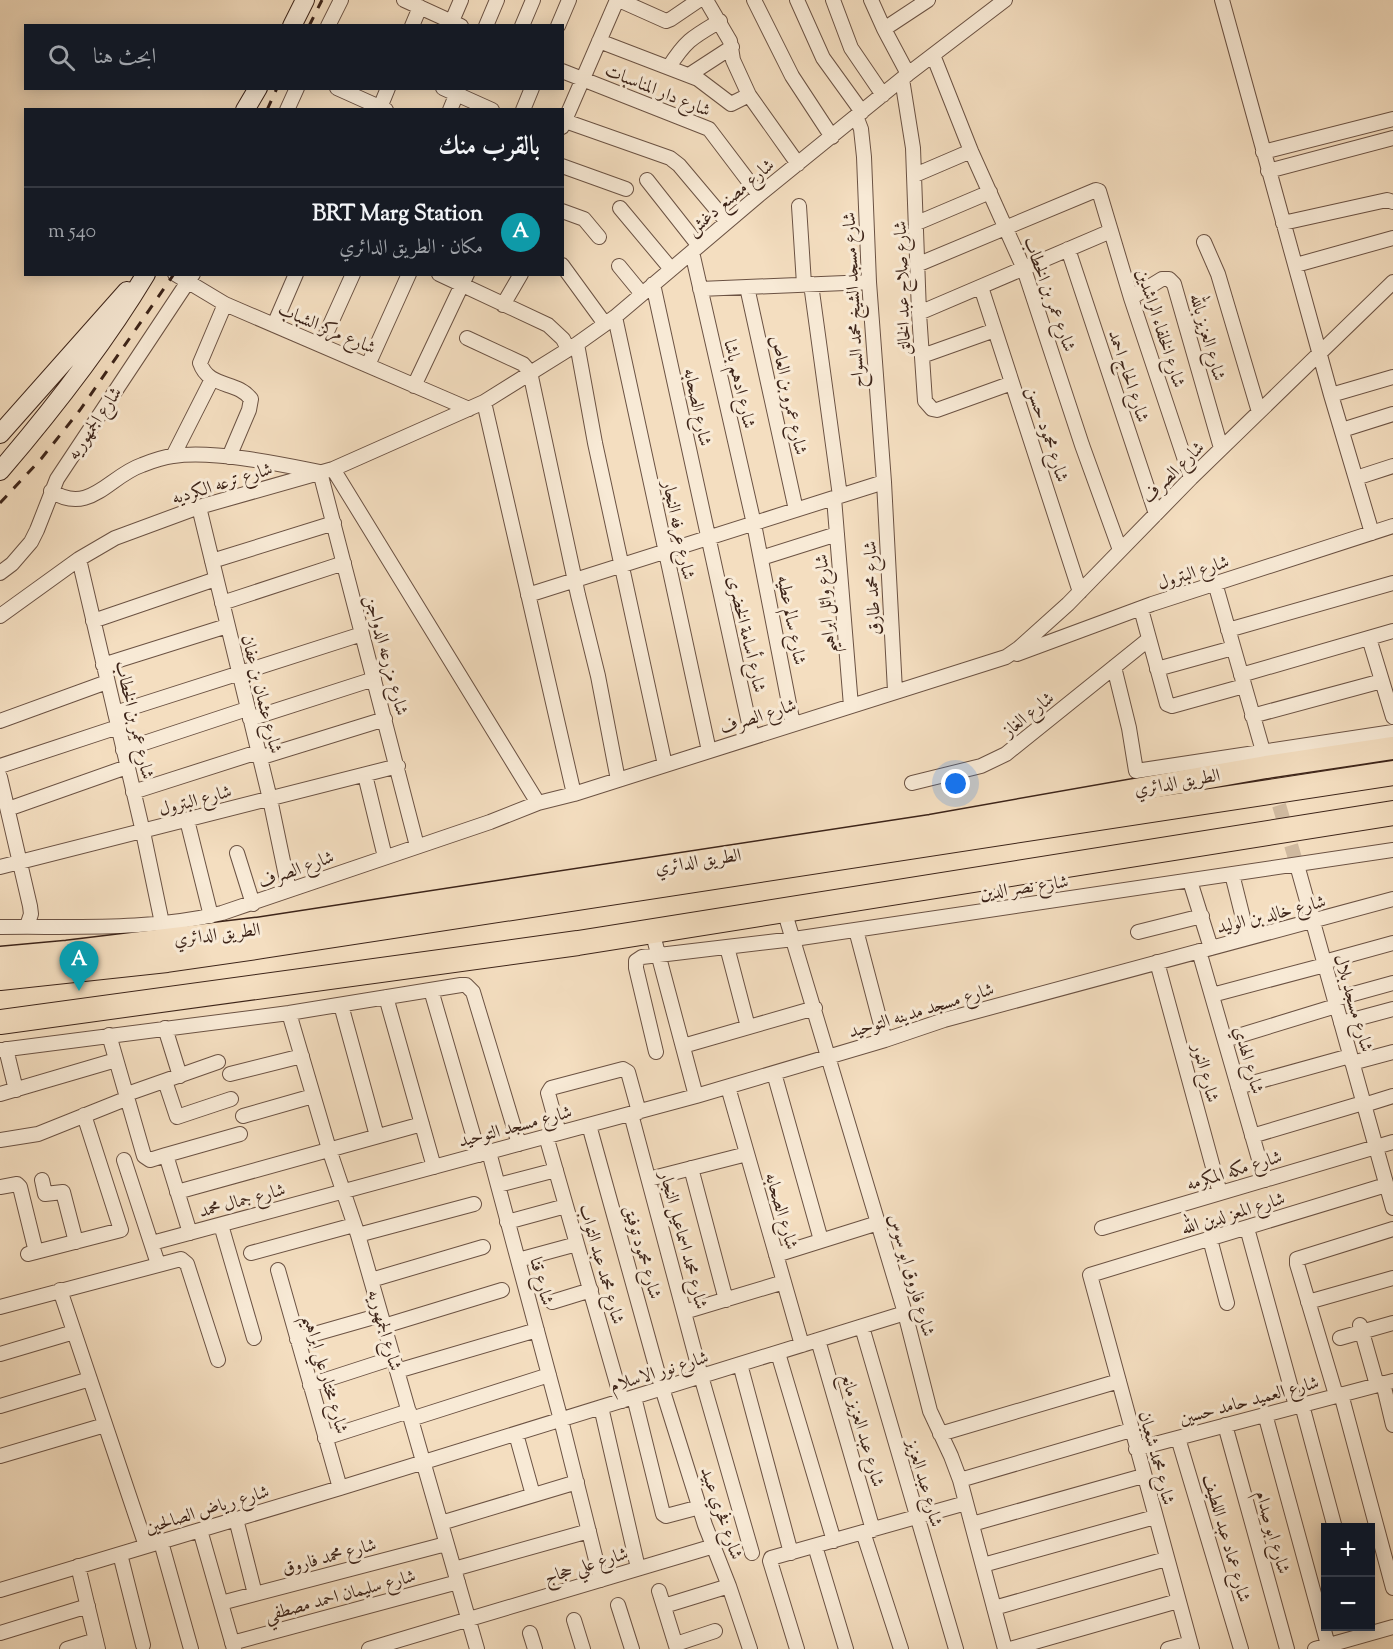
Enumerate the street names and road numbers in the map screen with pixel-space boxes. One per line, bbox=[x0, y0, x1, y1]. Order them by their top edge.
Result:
street label: شارع دار المناسبات bbox=[600, 59, 714, 125]
street label: شارع مصنع دغش bbox=[681, 154, 782, 244]
street label: شارع مسجد الشيخ محمد السواح bbox=[837, 211, 874, 388]
street label: شارع صلاح عبد الخالق bbox=[889, 220, 920, 356]
street label: شارع عمر بن الخطاب bbox=[1015, 233, 1081, 356]
street label: شارع الخلفاء الراشدين bbox=[1128, 266, 1191, 392]
street label: شارع العزيز بالله bbox=[1181, 290, 1234, 384]
street label: شارع مركز الشباب bbox=[273, 298, 379, 362]
street label: شارع الحاج احمد bbox=[1099, 327, 1154, 426]
street label: شارع عمرو بن العاص bbox=[762, 333, 812, 458]
street label: شارع ادهم باشا bbox=[713, 338, 761, 432]
street label: شارع الصحابه bbox=[675, 366, 717, 449]
street label: شارع الجمهوريه bbox=[62, 382, 130, 466]
street label: شارع محمود حسن bbox=[1018, 383, 1074, 486]
street label: شارع الصرف bbox=[1137, 436, 1212, 511]
street label: شارع ترعه الكرديه bbox=[169, 457, 276, 513]
street label: شارع عرفه النجار bbox=[653, 477, 700, 582]
street label: شارع محمد طارق bbox=[859, 540, 889, 636]
street label: شارع البترول bbox=[1154, 550, 1233, 598]
street label: شارع وائل ابراهيم bbox=[810, 553, 847, 655]
street label: شارع أسامة الخضرى bbox=[719, 573, 773, 696]
street label: شارع سالم عطيه bbox=[768, 573, 811, 668]
street label: شارع مزرعه الدواجن bbox=[356, 592, 414, 719]
street label: شارع عثمان بن عفان bbox=[233, 632, 287, 757]
street label: شارع عمر بن الخطاب bbox=[107, 659, 159, 782]
street label: شارع الغاز bbox=[996, 687, 1061, 746]
street label: شارع الصرف bbox=[717, 693, 800, 742]
street label: الطريق الدائري bbox=[1132, 764, 1223, 804]
street label: شارع البترول bbox=[156, 780, 235, 824]
street label: الطريق الدائري bbox=[653, 843, 743, 883]
street label: شارع الصرف bbox=[255, 845, 338, 897]
street label: شارع نصر الدين bbox=[978, 870, 1070, 908]
street label: شارع خالد بن الوليد bbox=[1214, 890, 1329, 942]
street label: الطريق الدائري bbox=[172, 918, 262, 954]
street label: شارع مسجد بلال bbox=[1326, 951, 1378, 1056]
street label: شارع مسجد مدينه التوحيد bbox=[846, 977, 998, 1046]
street label: شارع الهدي bbox=[1225, 1024, 1269, 1098]
street label: شارع النور bbox=[1183, 1039, 1224, 1106]
street label: شارع مسجد التوحيد bbox=[456, 1100, 575, 1156]
street label: شارع مكه المكرمه bbox=[1184, 1145, 1286, 1199]
street label: شارع محمد اسماعيل النجار bbox=[651, 1167, 713, 1312]
street label: شارع الصحابه bbox=[757, 1170, 803, 1253]
street label: شارع جمال محمد bbox=[196, 1178, 289, 1226]
street label: شارع المعز لدين الله bbox=[1178, 1184, 1289, 1243]
street label: شارع محمد عبد التواب bbox=[570, 1201, 630, 1328]
street label: شارع محمود توفيق bbox=[615, 1203, 667, 1303]
street label: شارع فاروق ابو سوس bbox=[880, 1211, 940, 1340]
street label: شارع قنا bbox=[521, 1255, 559, 1309]
street label: شارع الجمهوريه bbox=[359, 1287, 407, 1374]
street label: شارع مختار علي ابراهيم bbox=[292, 1312, 354, 1438]
street label: شارع نور الاسلام bbox=[607, 1346, 712, 1401]
street label: شارع عبد العزيز مانع bbox=[831, 1370, 890, 1491]
street label: شارع العميد حامد حسين bbox=[1177, 1371, 1322, 1433]
street label: شارع محمد شعبان bbox=[1130, 1409, 1180, 1508]
street label: شارع عبد العزيز bbox=[898, 1435, 948, 1531]
street label: شارع فخري عبيد bbox=[692, 1464, 748, 1564]
street label: شارع عماد عبد اللطيف bbox=[1194, 1471, 1256, 1606]
street label: شارع رياض الصالحين bbox=[142, 1480, 273, 1542]
street label: شارع ابو صدام bbox=[1246, 1488, 1295, 1578]
street label: شارع محمد فاروق bbox=[279, 1533, 380, 1583]
street label: شارع علي حجاج bbox=[541, 1542, 632, 1594]
street label: شارع سليمان احمد مصطفي bbox=[262, 1564, 420, 1632]

